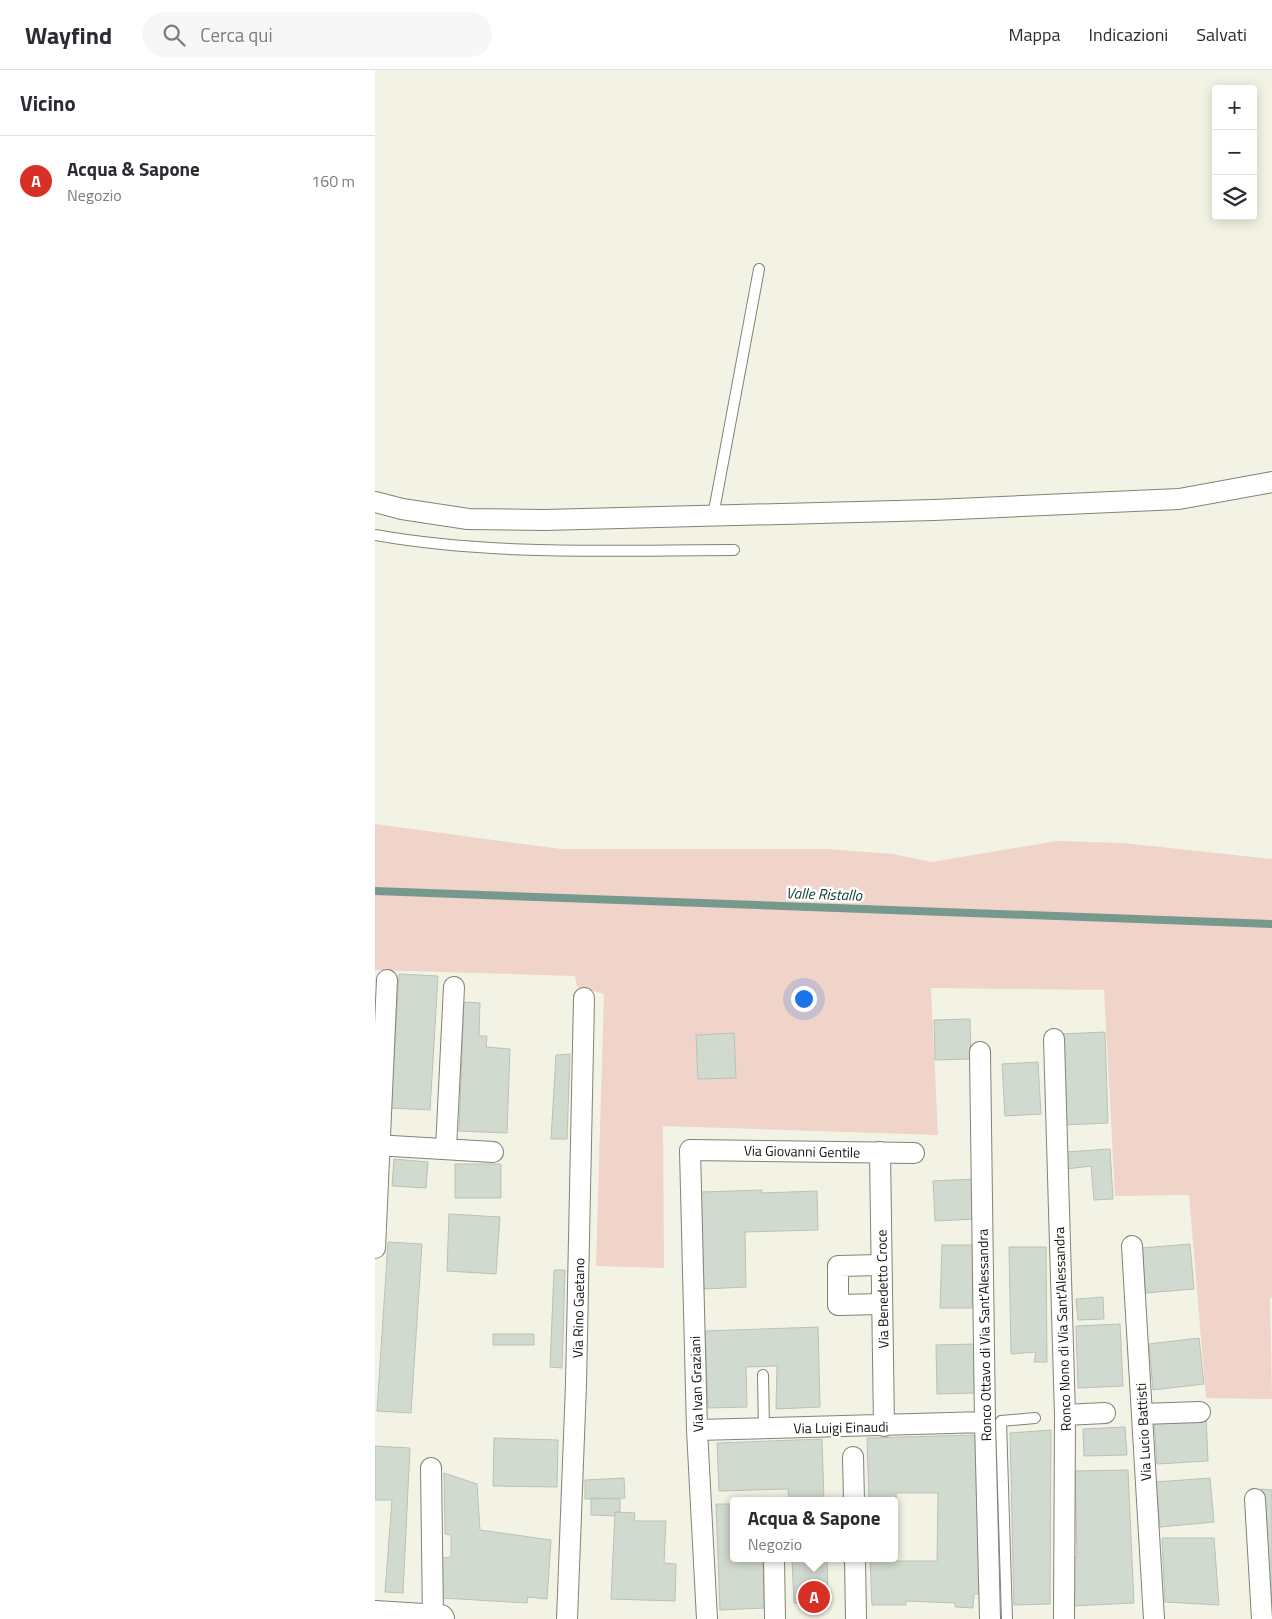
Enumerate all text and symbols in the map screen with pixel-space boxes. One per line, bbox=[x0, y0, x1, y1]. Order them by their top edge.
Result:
search box bbox=[142, 12, 492, 57]
text: Wayfind bbox=[25, 17, 112, 53]
text: Cerca qui bbox=[200, 20, 273, 49]
icon: search bbox=[160, 21, 188, 49]
text: Mappa bbox=[1008, 21, 1061, 48]
text: Indicazioni bbox=[1089, 21, 1168, 48]
text: Salvati bbox=[1196, 21, 1247, 48]
map controls bbox=[1212, 85, 1257, 220]
button: + bbox=[1212, 85, 1257, 130]
text: Vicino bbox=[20, 87, 76, 119]
button: − bbox=[1212, 130, 1257, 175]
text: Acqua & Sapone bbox=[67, 154, 200, 183]
text: A bbox=[31, 169, 41, 193]
text: 160 m bbox=[311, 169, 355, 193]
button: layers bbox=[1212, 175, 1257, 220]
text: Negozio bbox=[67, 183, 122, 207]
water label: Valle Ristallo bbox=[786, 881, 863, 907]
your location bbox=[791, 986, 817, 1012]
street label: Via Giovanni Gentile bbox=[744, 1139, 860, 1163]
street label: Ronco Nono di Via Sant'Alessandra bbox=[1048, 1227, 1076, 1431]
street label: Via Benedetto Croce bbox=[870, 1229, 894, 1349]
street label: Ronco Ottavo di Via Sant'Alessandra bbox=[972, 1229, 996, 1441]
street label: Via Rino Gaetano bbox=[567, 1258, 589, 1358]
street label: Via Ivan Graziani bbox=[684, 1335, 708, 1433]
street label: Via Lucio Battisti bbox=[1130, 1382, 1156, 1482]
street label: Via Luigi Einaudi bbox=[793, 1416, 889, 1438]
popup bbox=[730, 1497, 898, 1562]
text: Acqua & Sapone bbox=[748, 1503, 880, 1532]
text: Negozio bbox=[748, 1532, 802, 1556]
pin: A bbox=[798, 1578, 830, 1616]

